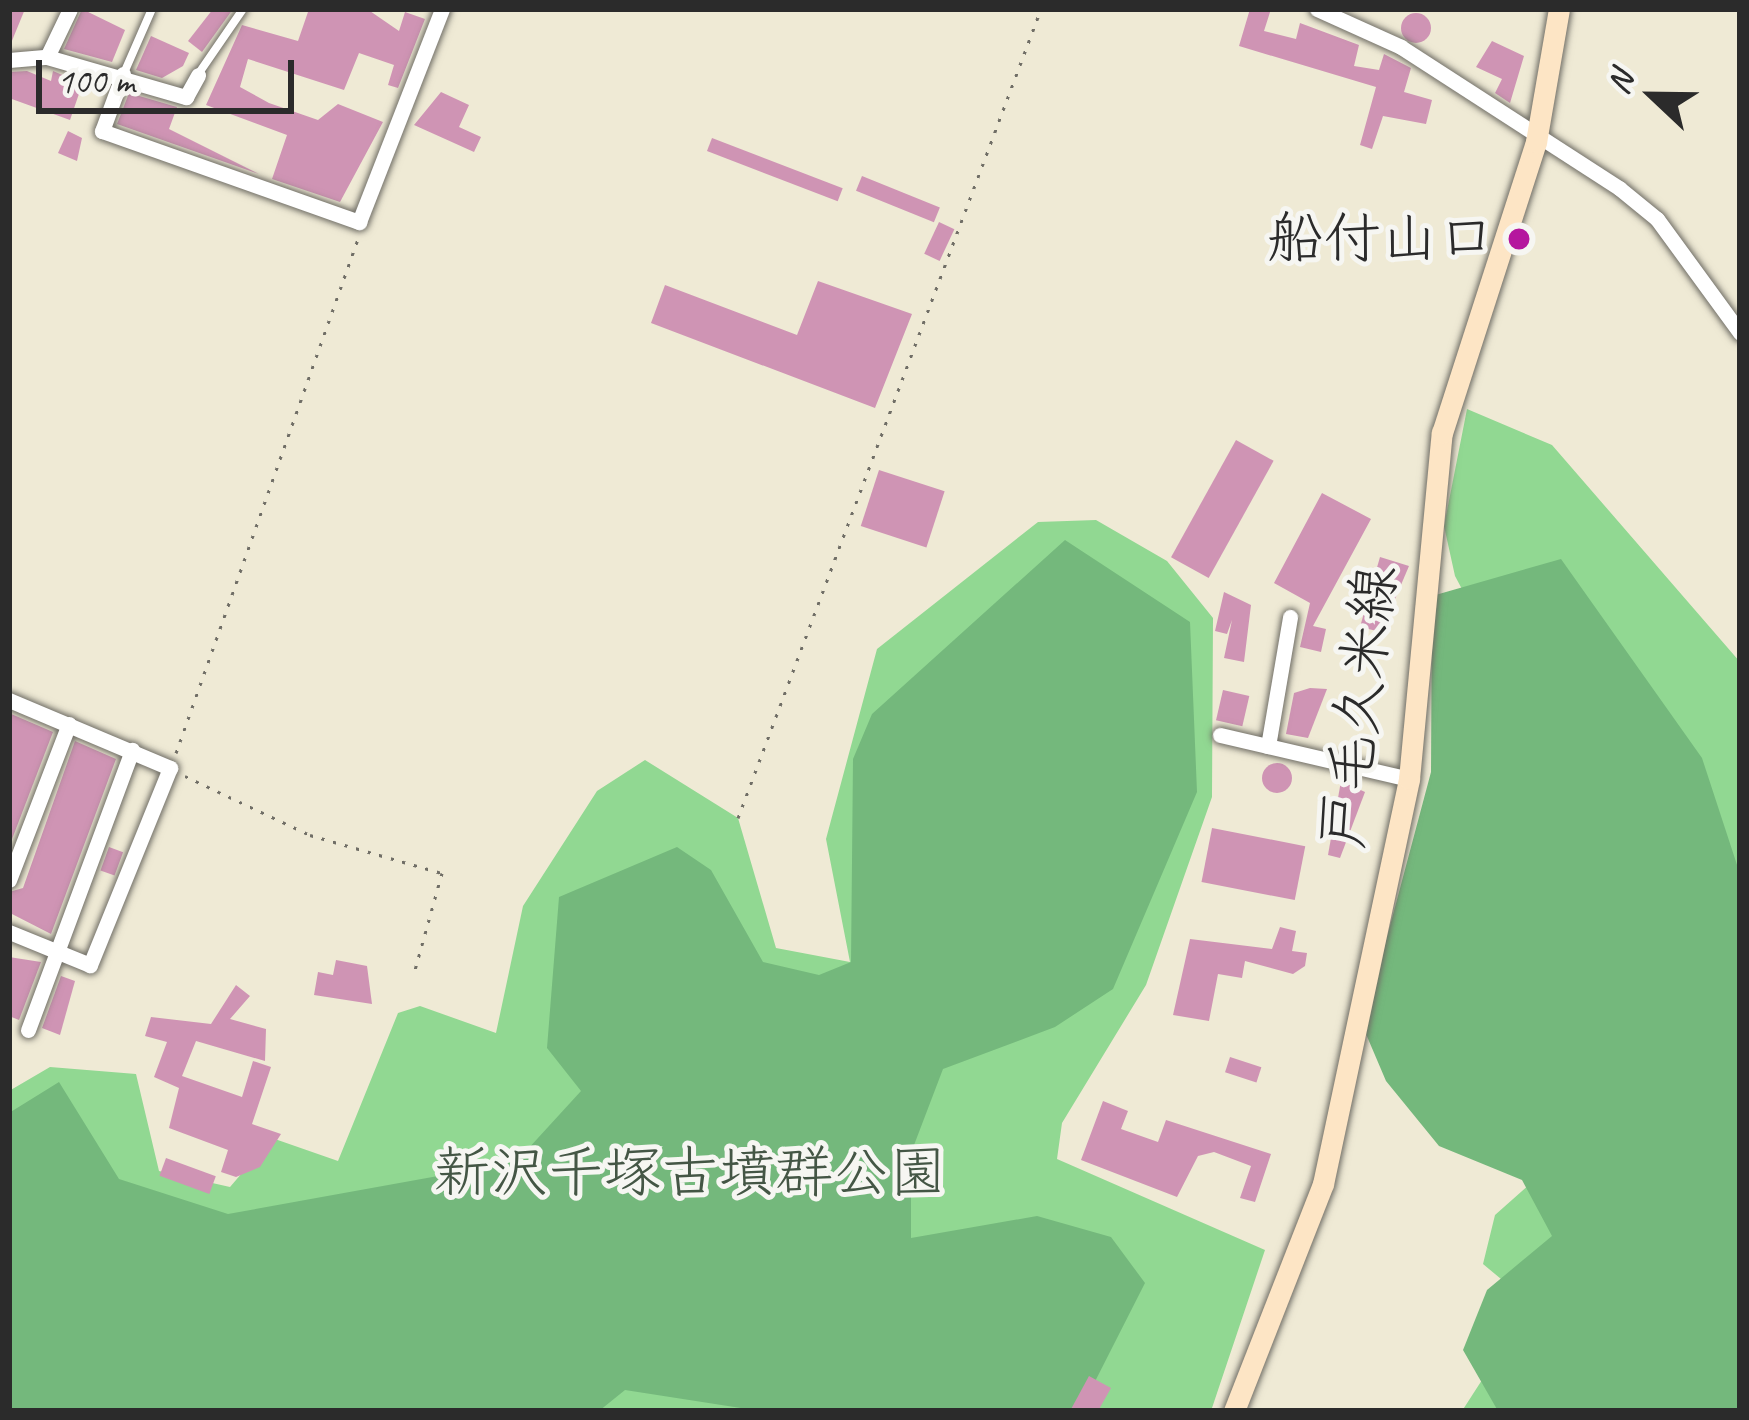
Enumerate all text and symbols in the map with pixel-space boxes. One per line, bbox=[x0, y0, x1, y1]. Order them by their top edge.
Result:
scale bar bbox=[42, 36, 300, 110]
north arrow bbox=[1593, 36, 1713, 156]
text: 100 m bbox=[57, 58, 134, 104]
text: N bbox=[1596, 65, 1643, 100]
place label: 船付山口 bbox=[1267, 205, 1495, 273]
marker: 船付山口 bbox=[1506, 226, 1532, 252]
street label: 戸毛久米線 bbox=[1308, 561, 1410, 853]
park label: 新沢千塚古墳群公園 bbox=[434, 1139, 946, 1207]

